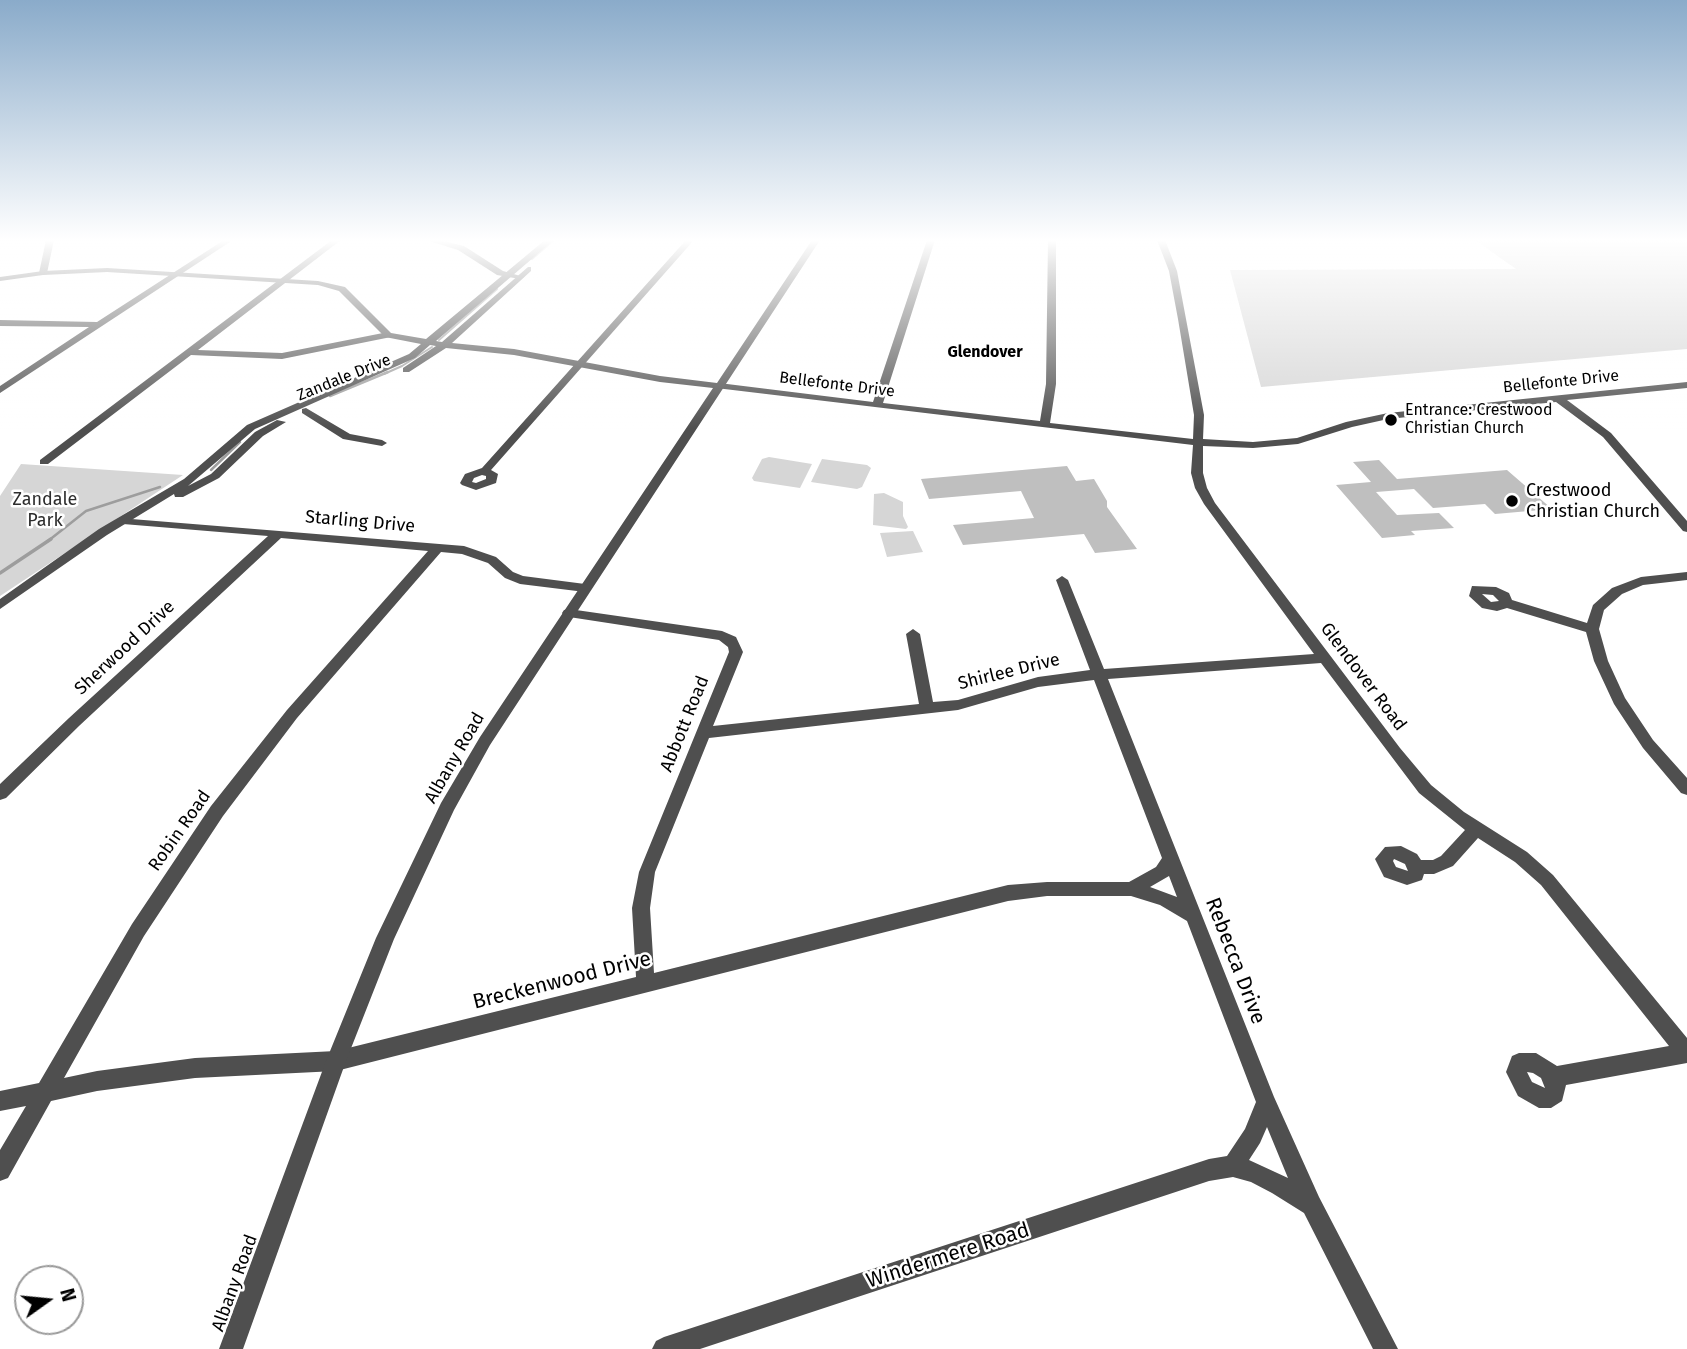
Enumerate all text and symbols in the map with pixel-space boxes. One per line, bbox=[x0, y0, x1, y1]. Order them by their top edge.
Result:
district label: Glendover bbox=[947, 343, 1023, 363]
street label: Zandale Drive bbox=[294, 350, 394, 406]
street label: Bellefonte Drive bbox=[1502, 366, 1620, 398]
street label: Bellefonte Drive bbox=[778, 368, 896, 402]
place label: Entrance: Crestwood Christian Church bbox=[1405, 401, 1552, 439]
marker: Entrance: Crestwood Christian Church bbox=[1383, 412, 1399, 428]
place label: Crestwood Christian Church bbox=[1526, 480, 1660, 522]
park label: Zandale Park bbox=[13, 489, 77, 532]
marker: Crestwood Christian Church bbox=[1504, 493, 1520, 509]
street label: Starling Drive bbox=[304, 506, 416, 538]
street label: Sherwood Drive bbox=[71, 596, 179, 700]
street label: Glendover Road bbox=[1315, 619, 1411, 735]
street label: Shirlee Drive bbox=[956, 649, 1062, 695]
street label: Abbott Road bbox=[656, 673, 714, 775]
street label: Albany Road bbox=[420, 709, 490, 807]
street label: Robin Road bbox=[144, 786, 216, 876]
street label: Rebecca Drive bbox=[1199, 894, 1271, 1028]
street label: Breckenwood Drive bbox=[470, 947, 654, 1015]
street label: Windermere Road bbox=[863, 1218, 1033, 1294]
street label: Albany Road bbox=[208, 1232, 262, 1334]
north arrow bbox=[14, 1265, 84, 1335]
text: N bbox=[55, 1286, 81, 1304]

